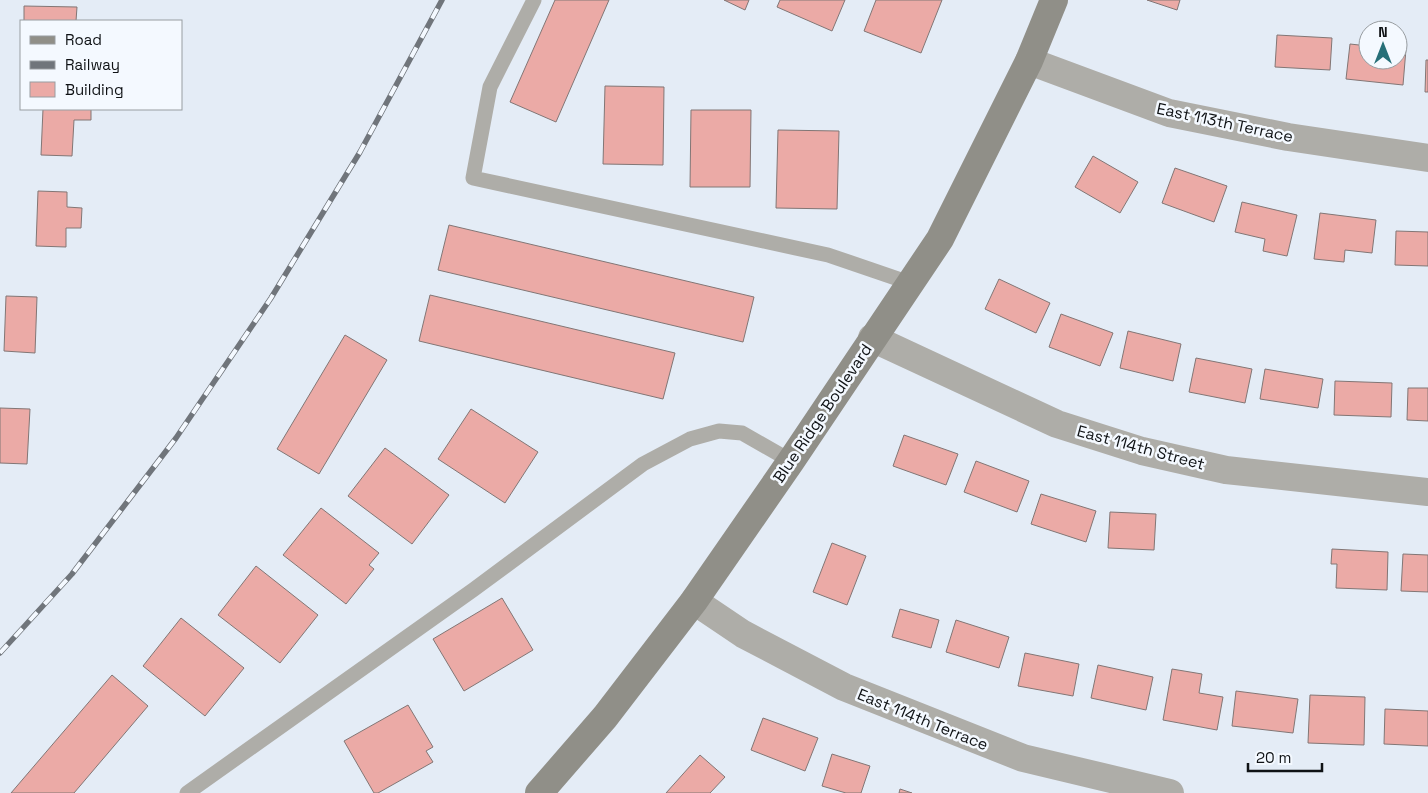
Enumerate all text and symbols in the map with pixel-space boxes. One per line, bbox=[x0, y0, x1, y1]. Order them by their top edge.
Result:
legend bbox=[20, 20, 182, 110]
north arrow bbox=[1358, 20, 1408, 70]
text: N bbox=[1378, 23, 1388, 41]
text: Road bbox=[65, 30, 102, 49]
text: Railway bbox=[65, 55, 120, 74]
text: Building bbox=[65, 80, 124, 99]
street label: East 113th Terrace bbox=[1155, 98, 1295, 147]
street label: Blue Ridge Boulevard bbox=[768, 340, 877, 487]
street label: East 114th Street bbox=[1075, 420, 1207, 475]
street label: East 114th Terrace bbox=[854, 684, 991, 755]
scale bar bbox=[1248, 740, 1322, 772]
text: 20 m bbox=[1256, 748, 1291, 767]

